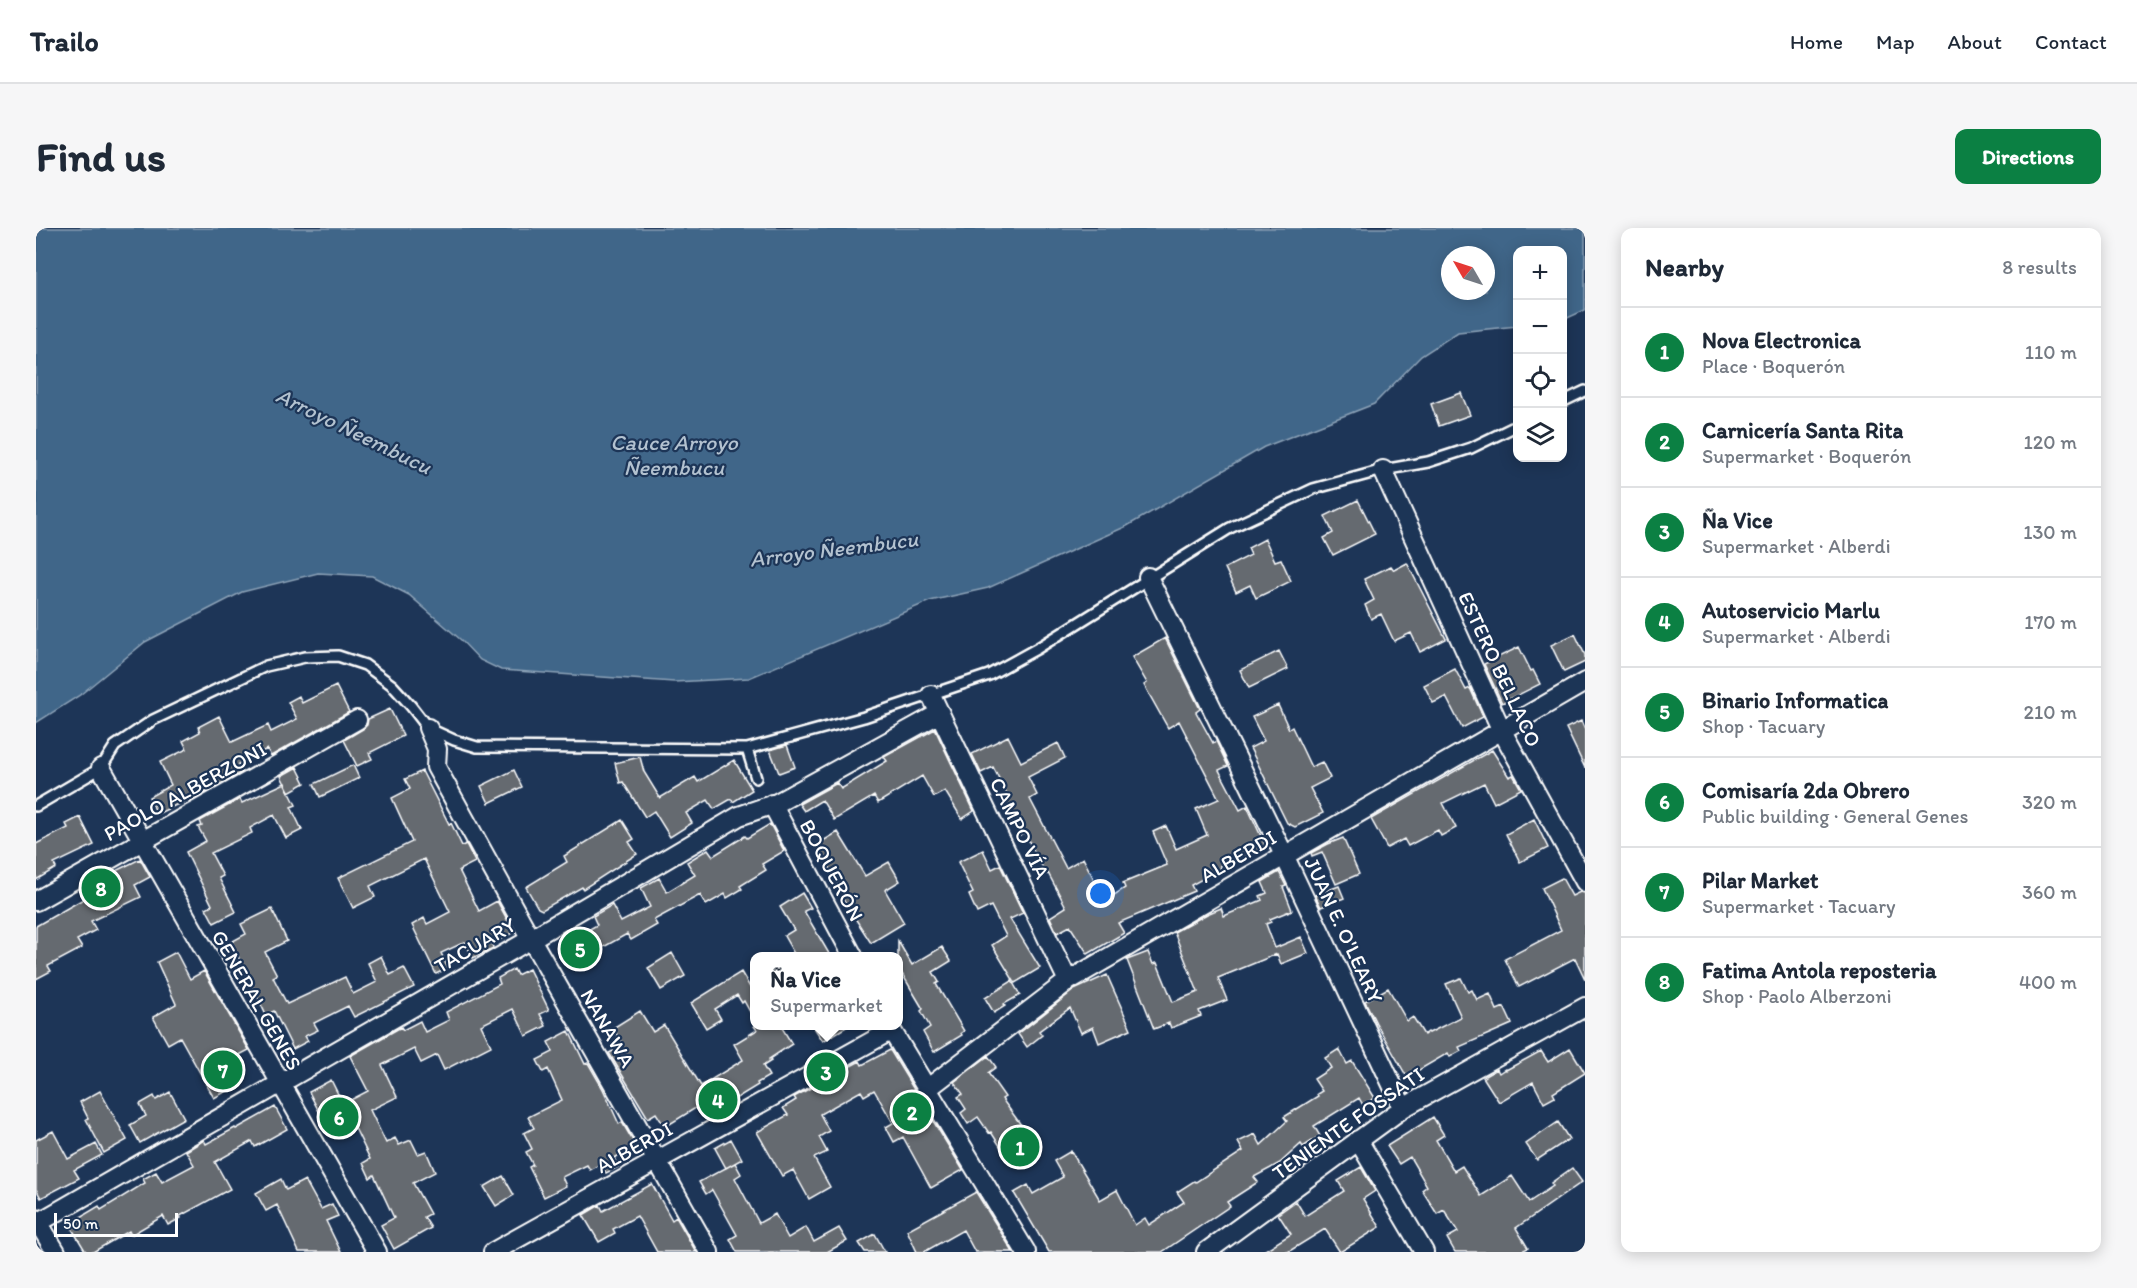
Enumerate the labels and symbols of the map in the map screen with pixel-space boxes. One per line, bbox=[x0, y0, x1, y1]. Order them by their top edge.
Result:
north arrow bbox=[1441, 246, 1495, 300]
water label: Arroyo Ñeembucu bbox=[272, 382, 437, 481]
water label: Cauce Arroyo Ñeembucu bbox=[610, 429, 739, 481]
water label: Arroyo Ñeembucu bbox=[748, 525, 920, 573]
street label: ESTERO BELLACO bbox=[1453, 587, 1547, 751]
street label: PAOLO ALBERZONI bbox=[99, 736, 271, 846]
street label: CAMPO VÍA bbox=[985, 773, 1056, 883]
street label: BOQUERÓN bbox=[795, 815, 869, 925]
street label: ALBERDI bbox=[1195, 824, 1281, 888]
street label: JUAN E. O'LEARY bbox=[1299, 853, 1389, 1007]
pin: 8 bbox=[82, 866, 120, 910]
your location bbox=[1086, 879, 1115, 908]
street label: TACUARY bbox=[430, 912, 520, 978]
street label: GENERAL GENES bbox=[207, 926, 307, 1074]
pin: 5 bbox=[560, 926, 600, 972]
street label: NANAWA bbox=[576, 984, 641, 1072]
pin: 7 bbox=[204, 1048, 243, 1092]
pin: 3 bbox=[806, 1050, 846, 1094]
street label: TENIENTE FOSSATI bbox=[1267, 1061, 1429, 1185]
pin: 4 bbox=[698, 1078, 738, 1122]
pin: 2 bbox=[892, 1090, 932, 1134]
pin: 6 bbox=[320, 1094, 358, 1140]
street label: ALBERDI bbox=[591, 1116, 677, 1178]
pin: 1 bbox=[1000, 1124, 1040, 1170]
scale bar bbox=[54, 1210, 178, 1238]

